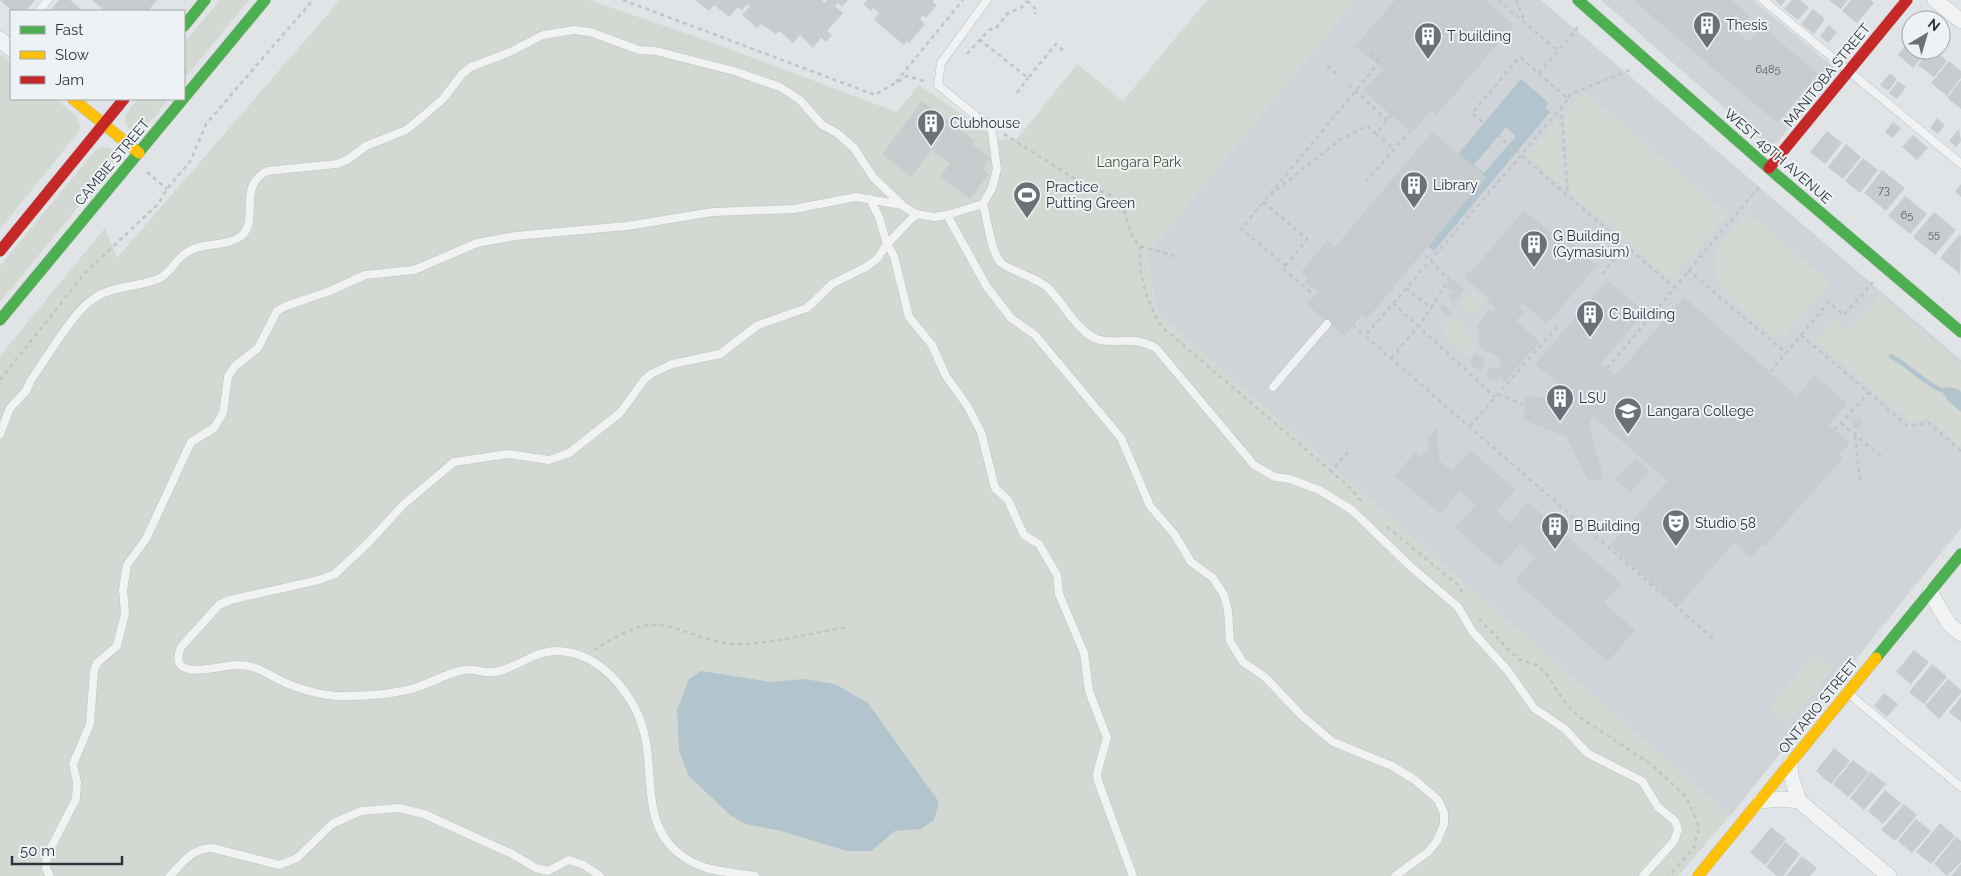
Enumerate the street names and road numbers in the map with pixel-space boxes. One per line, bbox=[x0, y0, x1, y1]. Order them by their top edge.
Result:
street label: MANITOBA STREET bbox=[1780, 20, 1874, 130]
street label: WEST 49TH AVENUE bbox=[1721, 105, 1835, 207]
street label: CAMBIE STREET bbox=[71, 115, 153, 208]
street label: ONTARIO STREET bbox=[1775, 655, 1861, 756]

